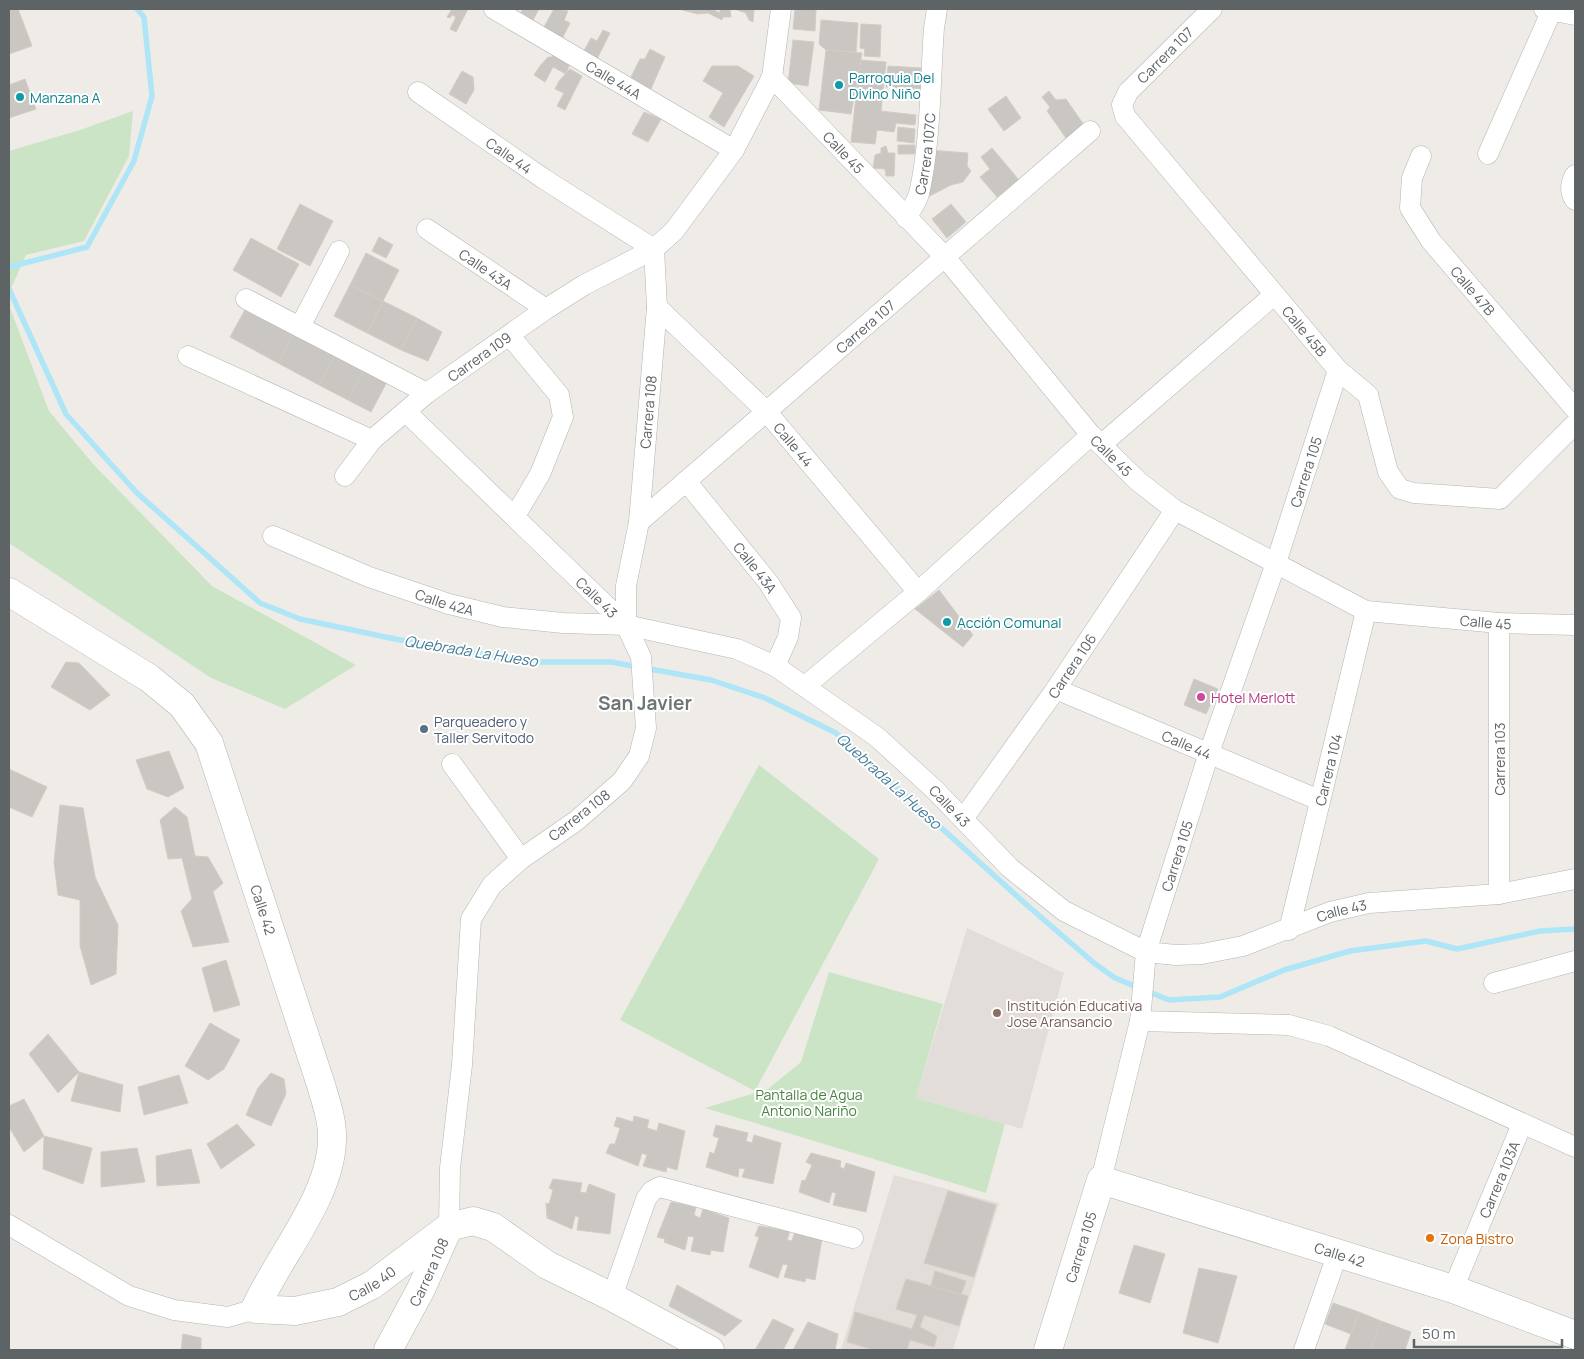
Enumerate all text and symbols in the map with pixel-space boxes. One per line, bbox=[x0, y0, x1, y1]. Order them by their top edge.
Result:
street label: Carrera 107 bbox=[1133, 23, 1197, 87]
street label: Calle 44A bbox=[583, 56, 645, 103]
place label: Parroquia Del Divino Niño bbox=[849, 68, 934, 103]
marker: Parroquia Del Divino Niño bbox=[833, 79, 845, 91]
place label: Manzana A bbox=[30, 88, 101, 107]
marker: Manzana A bbox=[14, 91, 26, 103]
street label: Carrera 107C bbox=[910, 112, 939, 197]
street label: Calle 45 bbox=[819, 127, 869, 177]
street label: Calle 44 bbox=[483, 132, 536, 178]
street label: Calle 43A bbox=[456, 244, 516, 293]
street label: Calle 47B bbox=[1447, 262, 1500, 319]
street label: Carrera 107 bbox=[831, 295, 898, 357]
street label: Calle 45B bbox=[1278, 301, 1332, 360]
street label: Carrera 109 bbox=[443, 327, 515, 385]
street label: Carrera 108 bbox=[635, 375, 661, 449]
street label: Calle 44 bbox=[770, 418, 818, 470]
street label: Calle 45 bbox=[1087, 430, 1137, 480]
street label: Carrera 105 bbox=[1285, 434, 1326, 510]
street label: Calle 43A bbox=[730, 538, 782, 597]
street label: Calle 43 bbox=[572, 572, 622, 622]
street label: Calle 42A bbox=[413, 584, 476, 619]
street label: Calle 45 bbox=[1459, 610, 1512, 633]
place label: Acción Comunal bbox=[957, 613, 1061, 632]
marker: Acción Comunal bbox=[941, 616, 953, 628]
street label: Carrera 106 bbox=[1043, 629, 1100, 702]
water label: Quebrada La Hueso bbox=[403, 630, 540, 672]
place label: Hotel Merlott bbox=[1211, 688, 1295, 707]
district label: San Javier bbox=[598, 690, 692, 716]
marker: Hotel Merlott bbox=[1195, 691, 1207, 703]
place label: Parqueadero y Taller Servitodo bbox=[434, 712, 534, 747]
street label: Carrera 103 bbox=[1490, 722, 1509, 796]
marker: Parqueadero y Taller Servitodo bbox=[418, 723, 430, 735]
street label: Calle 44 bbox=[1159, 725, 1214, 763]
water label: Quebrada La Hueso bbox=[832, 728, 947, 835]
street label: Carrera 104 bbox=[1310, 732, 1346, 808]
street label: Calle 43 bbox=[925, 781, 975, 831]
street label: Carrera 108 bbox=[544, 785, 614, 845]
street label: Carrera 105 bbox=[1156, 818, 1197, 894]
street label: Calle 42 bbox=[247, 882, 281, 937]
street label: Calle 43 bbox=[1313, 894, 1368, 926]
place label: Institución Educativa Jose Aransancio bbox=[1007, 996, 1142, 1031]
marker: Institución Educativa Jose Aransancio bbox=[991, 1007, 1003, 1019]
park label: Pantalla de Agua Antonio Nariño bbox=[755, 1085, 863, 1120]
street label: Carrera 103A bbox=[1474, 1138, 1524, 1221]
street label: Carrera 105 bbox=[1060, 1209, 1100, 1285]
place label: Zona Bistro bbox=[1440, 1229, 1514, 1248]
marker: Zona Bistro bbox=[1424, 1232, 1436, 1244]
street label: Carrera 108 bbox=[404, 1235, 452, 1309]
street label: Calle 42 bbox=[1312, 1237, 1367, 1271]
street label: Calle 40 bbox=[345, 1261, 399, 1305]
scale bar bbox=[1414, 1316, 1562, 1348]
text: 50 m bbox=[1422, 1323, 1456, 1344]

